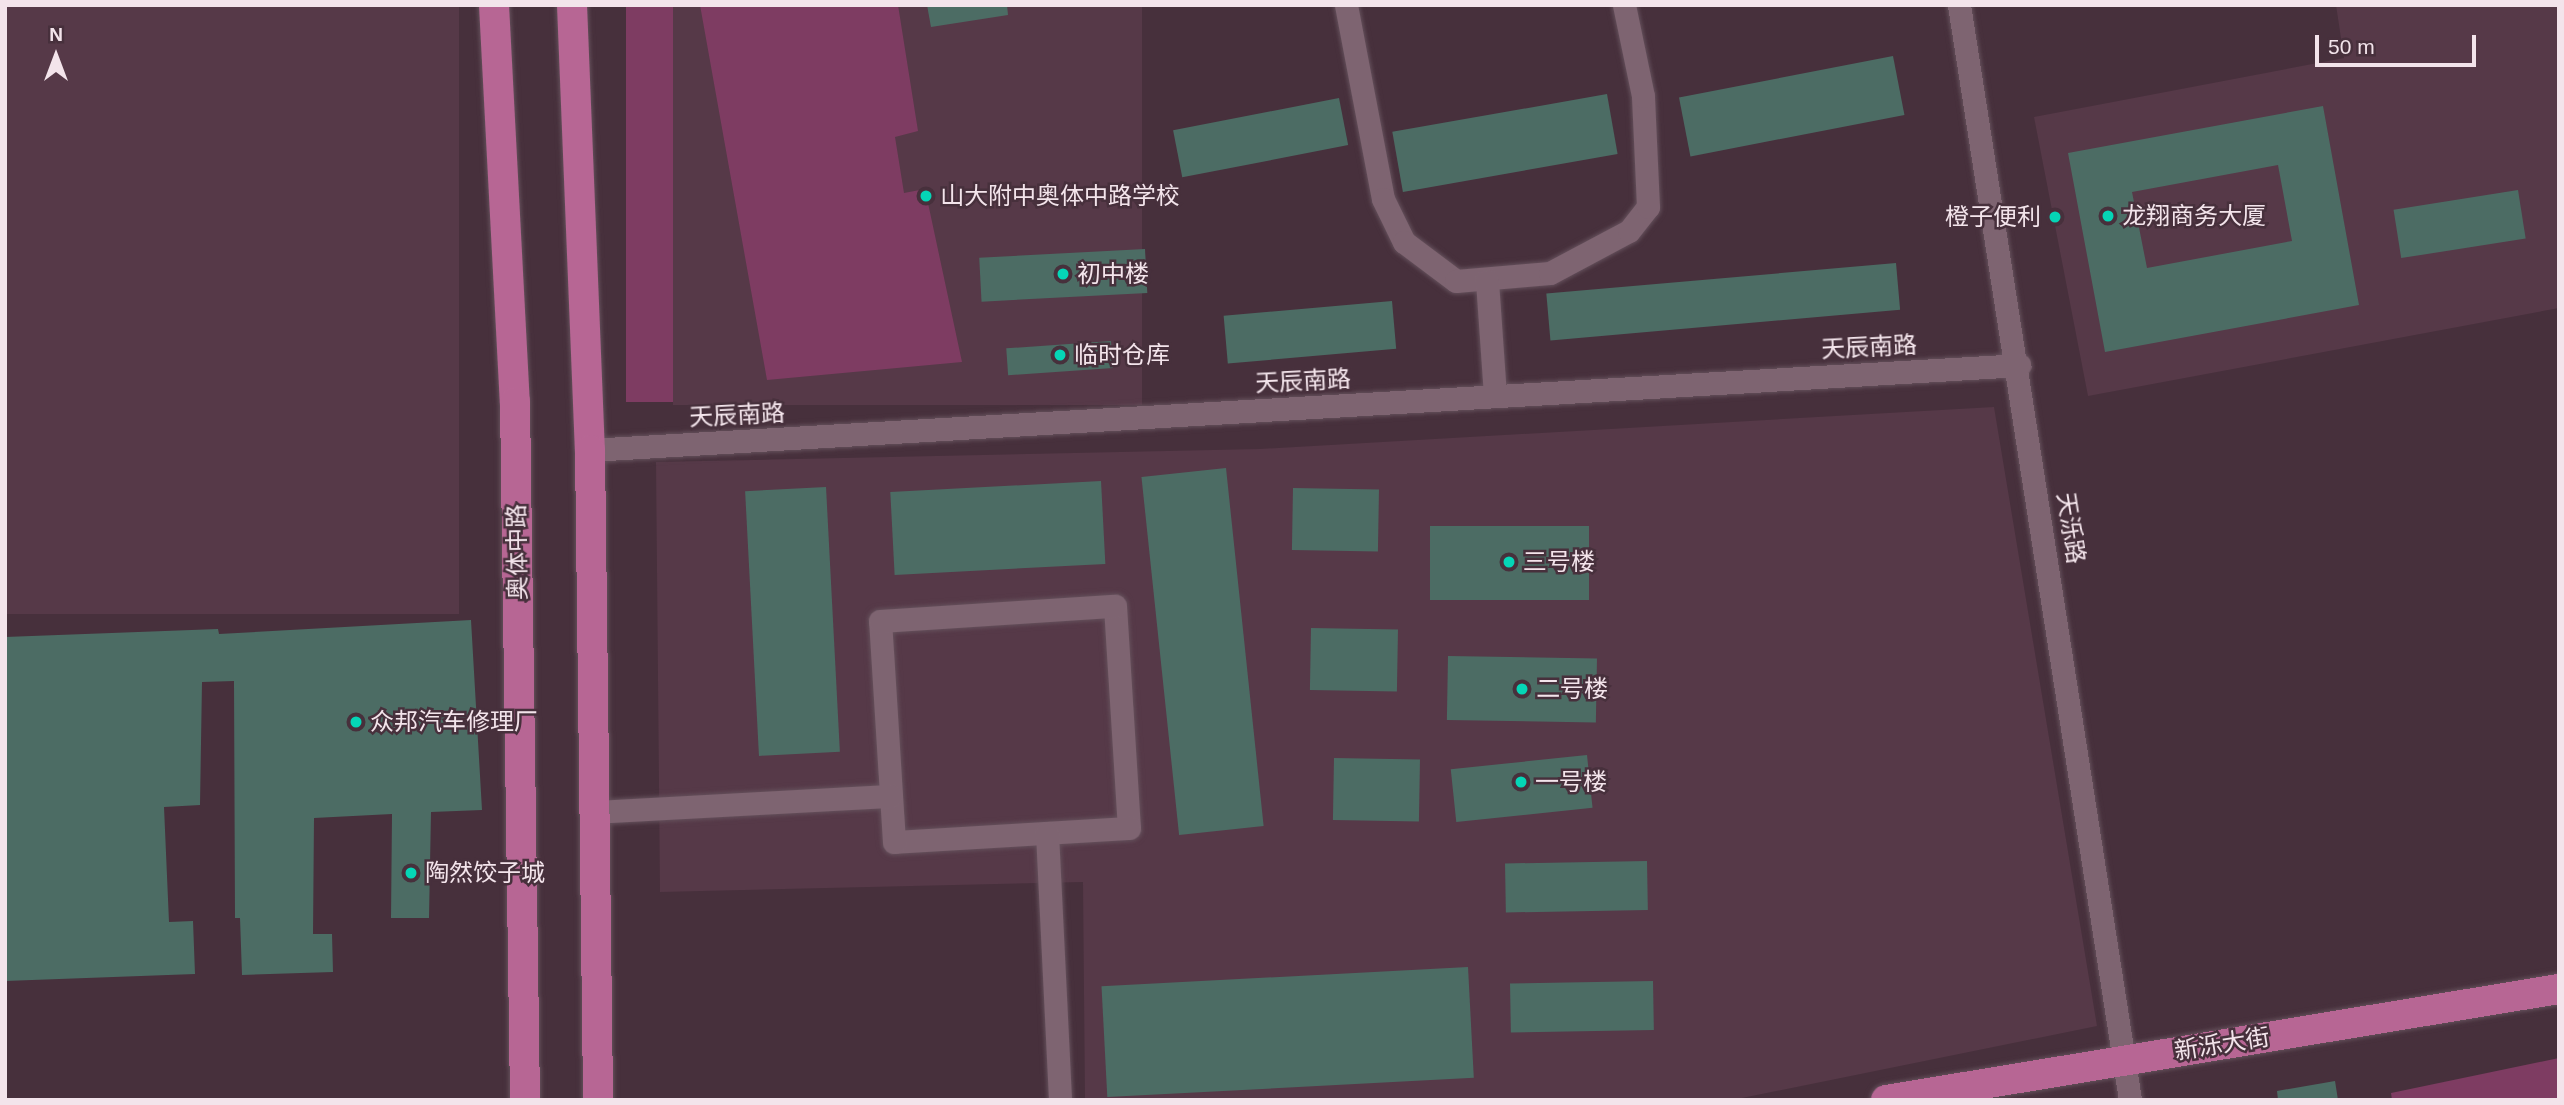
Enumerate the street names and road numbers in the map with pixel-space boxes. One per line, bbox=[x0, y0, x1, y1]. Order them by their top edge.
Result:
street label: 天辰南路 bbox=[1820, 330, 1918, 364]
street label: 天辰南路 bbox=[1254, 364, 1352, 398]
street label: 天辰南路 bbox=[688, 398, 786, 432]
street label: 天泺路 bbox=[2051, 490, 2091, 566]
street label: 奥体中路 bbox=[502, 504, 532, 600]
street label: 新泺大街 bbox=[2172, 1022, 2272, 1066]

